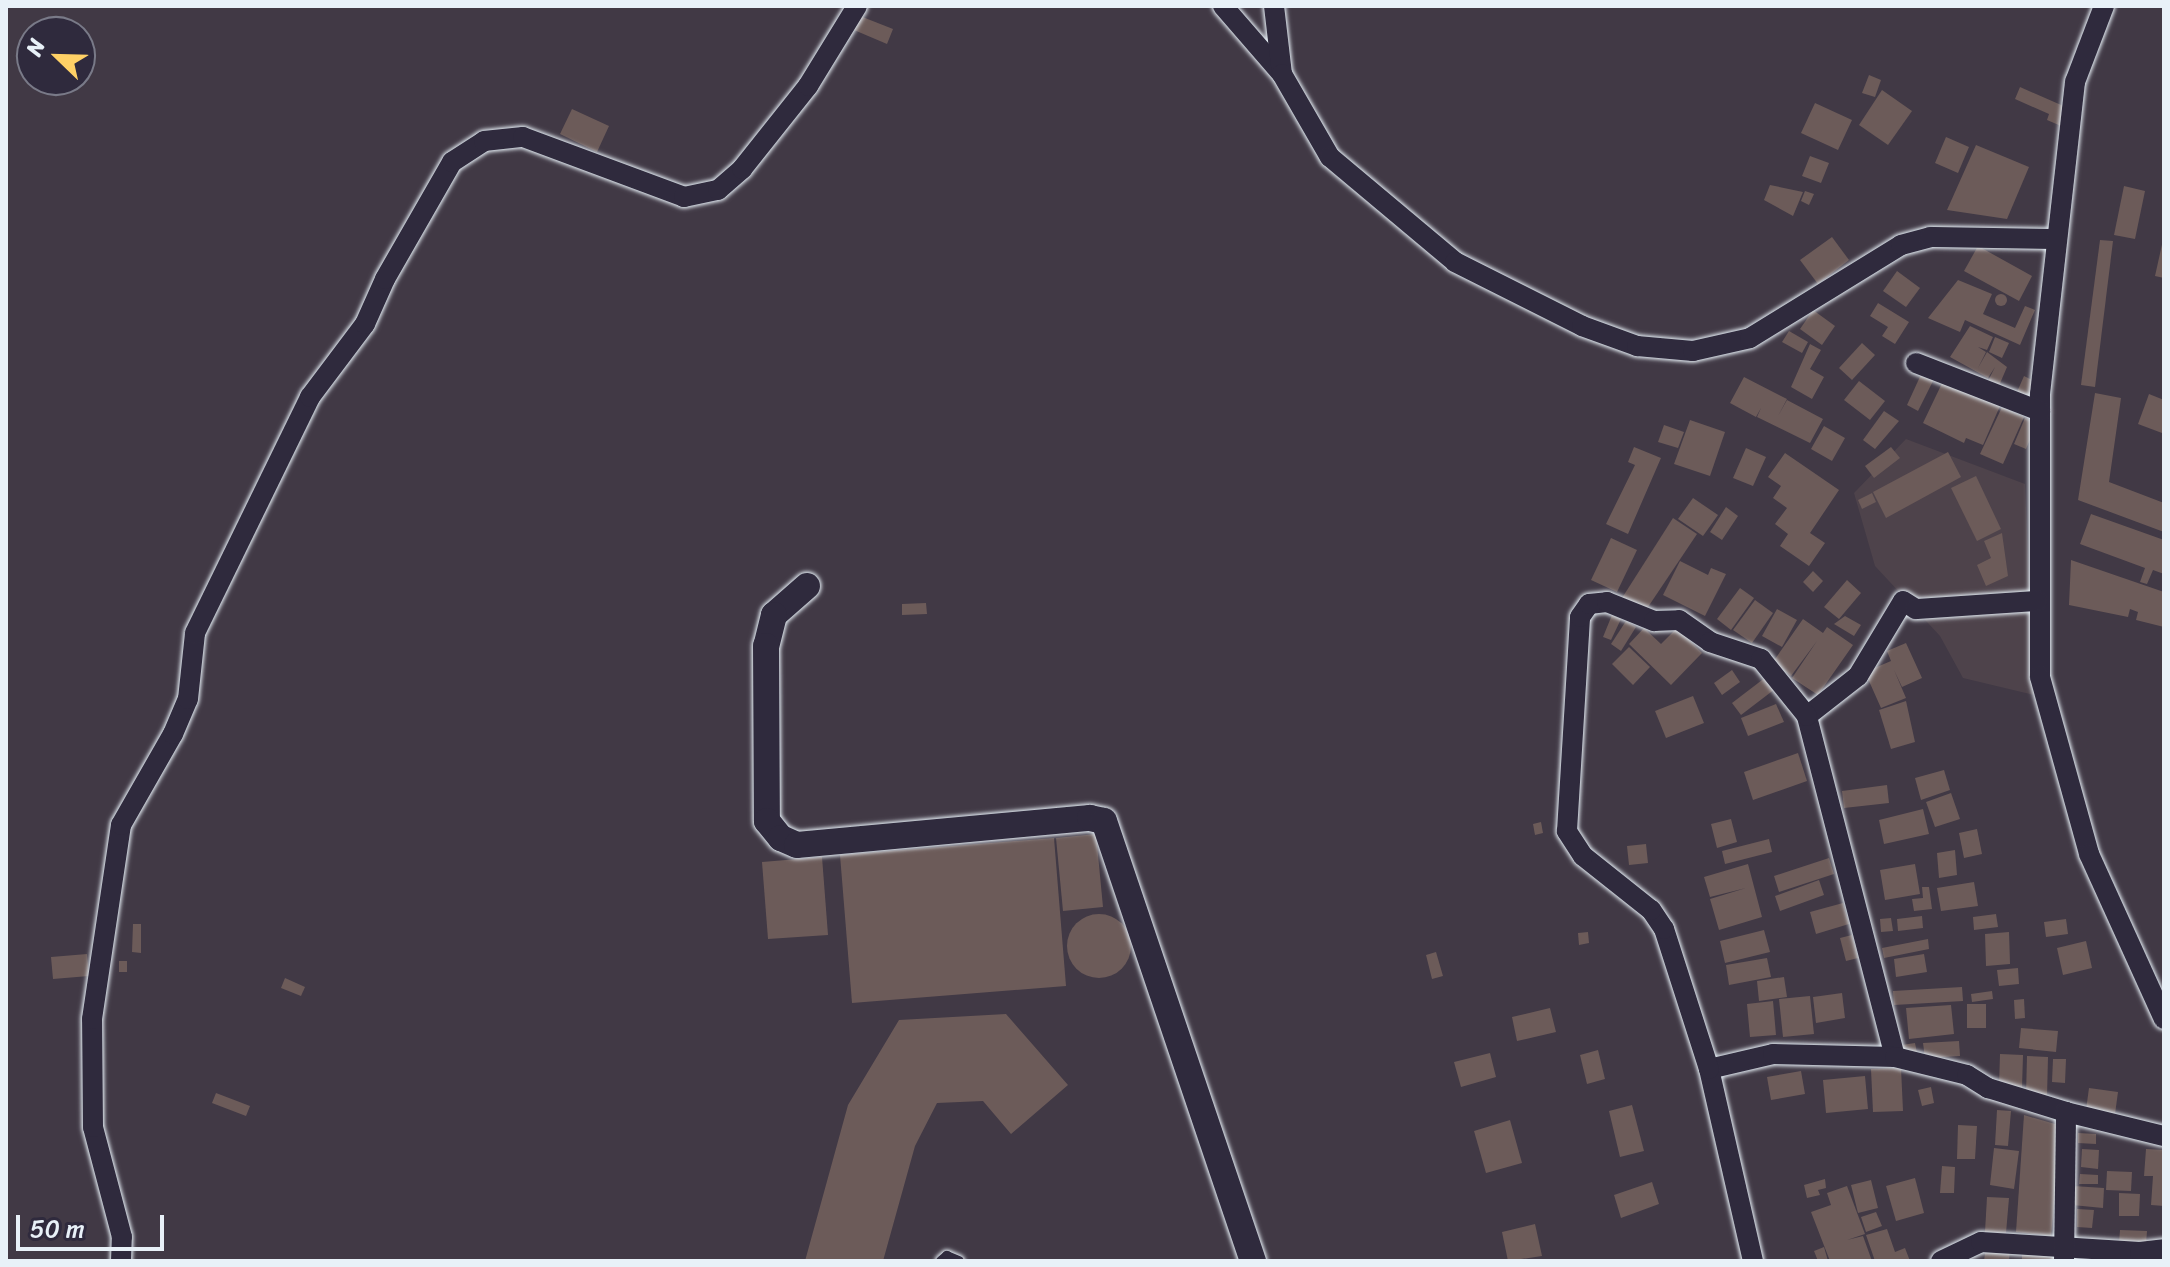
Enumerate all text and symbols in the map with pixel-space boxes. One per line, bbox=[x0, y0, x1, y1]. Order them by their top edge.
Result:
north arrow bbox=[16, 16, 96, 96]
text: N bbox=[14, 33, 56, 62]
scale bar bbox=[20, 1199, 168, 1249]
text: 50 m bbox=[30, 1208, 85, 1250]

